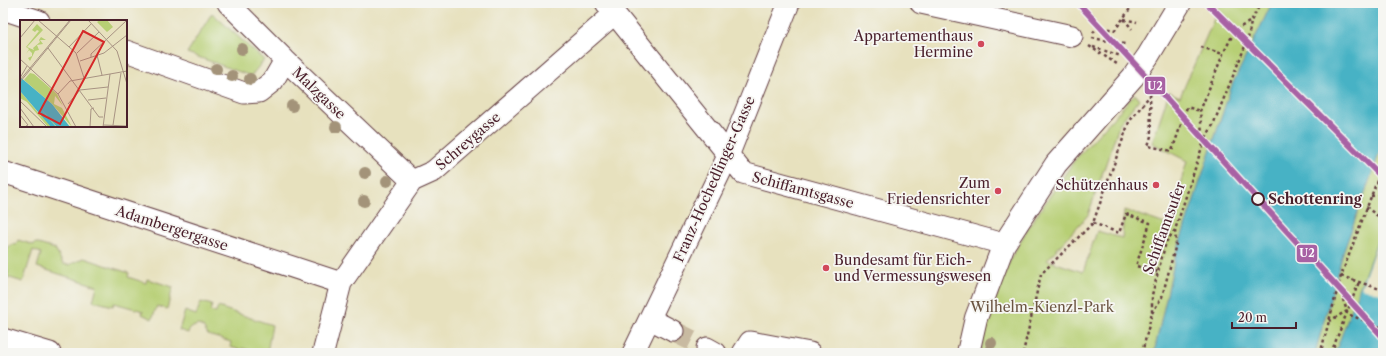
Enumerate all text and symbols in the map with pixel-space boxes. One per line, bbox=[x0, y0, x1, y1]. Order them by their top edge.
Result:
inset map bbox=[20, 20, 127, 127]
place label: Appartementhaus Hermine bbox=[853, 27, 973, 61]
marker: Appartementhaus Hermine bbox=[976, 39, 986, 49]
street label: Malzgasse bbox=[288, 63, 350, 123]
line badge: U2 bbox=[1144, 76, 1166, 95]
text: U2 bbox=[1147, 79, 1163, 93]
street label: Franz-Hochedlinger-Gasse bbox=[669, 93, 759, 265]
street label: Schreygasse bbox=[432, 108, 504, 174]
street label: Schiffamtsgasse bbox=[750, 168, 856, 212]
place label: Zum Friedensrichter bbox=[887, 174, 990, 208]
place label: Schützenhaus bbox=[1055, 176, 1148, 194]
street label: Schiffamtsufer bbox=[1139, 179, 1189, 277]
marker: Schützenhaus bbox=[1151, 180, 1161, 190]
marker: Zum Friedensrichter bbox=[993, 186, 1003, 196]
place label: Schottenring bbox=[1268, 190, 1363, 208]
marker: Schottenring bbox=[1251, 192, 1265, 206]
street label: Adambergergasse bbox=[113, 201, 231, 255]
line badge: U2 bbox=[1296, 244, 1318, 263]
text: U2 bbox=[1299, 246, 1315, 260]
place label: Bundesamt für Eich- und Vermessungswesen bbox=[834, 251, 992, 285]
marker: Bundesamt für Eich- und Vermessungswesen bbox=[821, 263, 831, 273]
park label: Wilhelm-Kienzl-Park bbox=[969, 298, 1115, 316]
scale bar bbox=[1232, 304, 1296, 330]
text: 20 m bbox=[1238, 310, 1267, 325]

